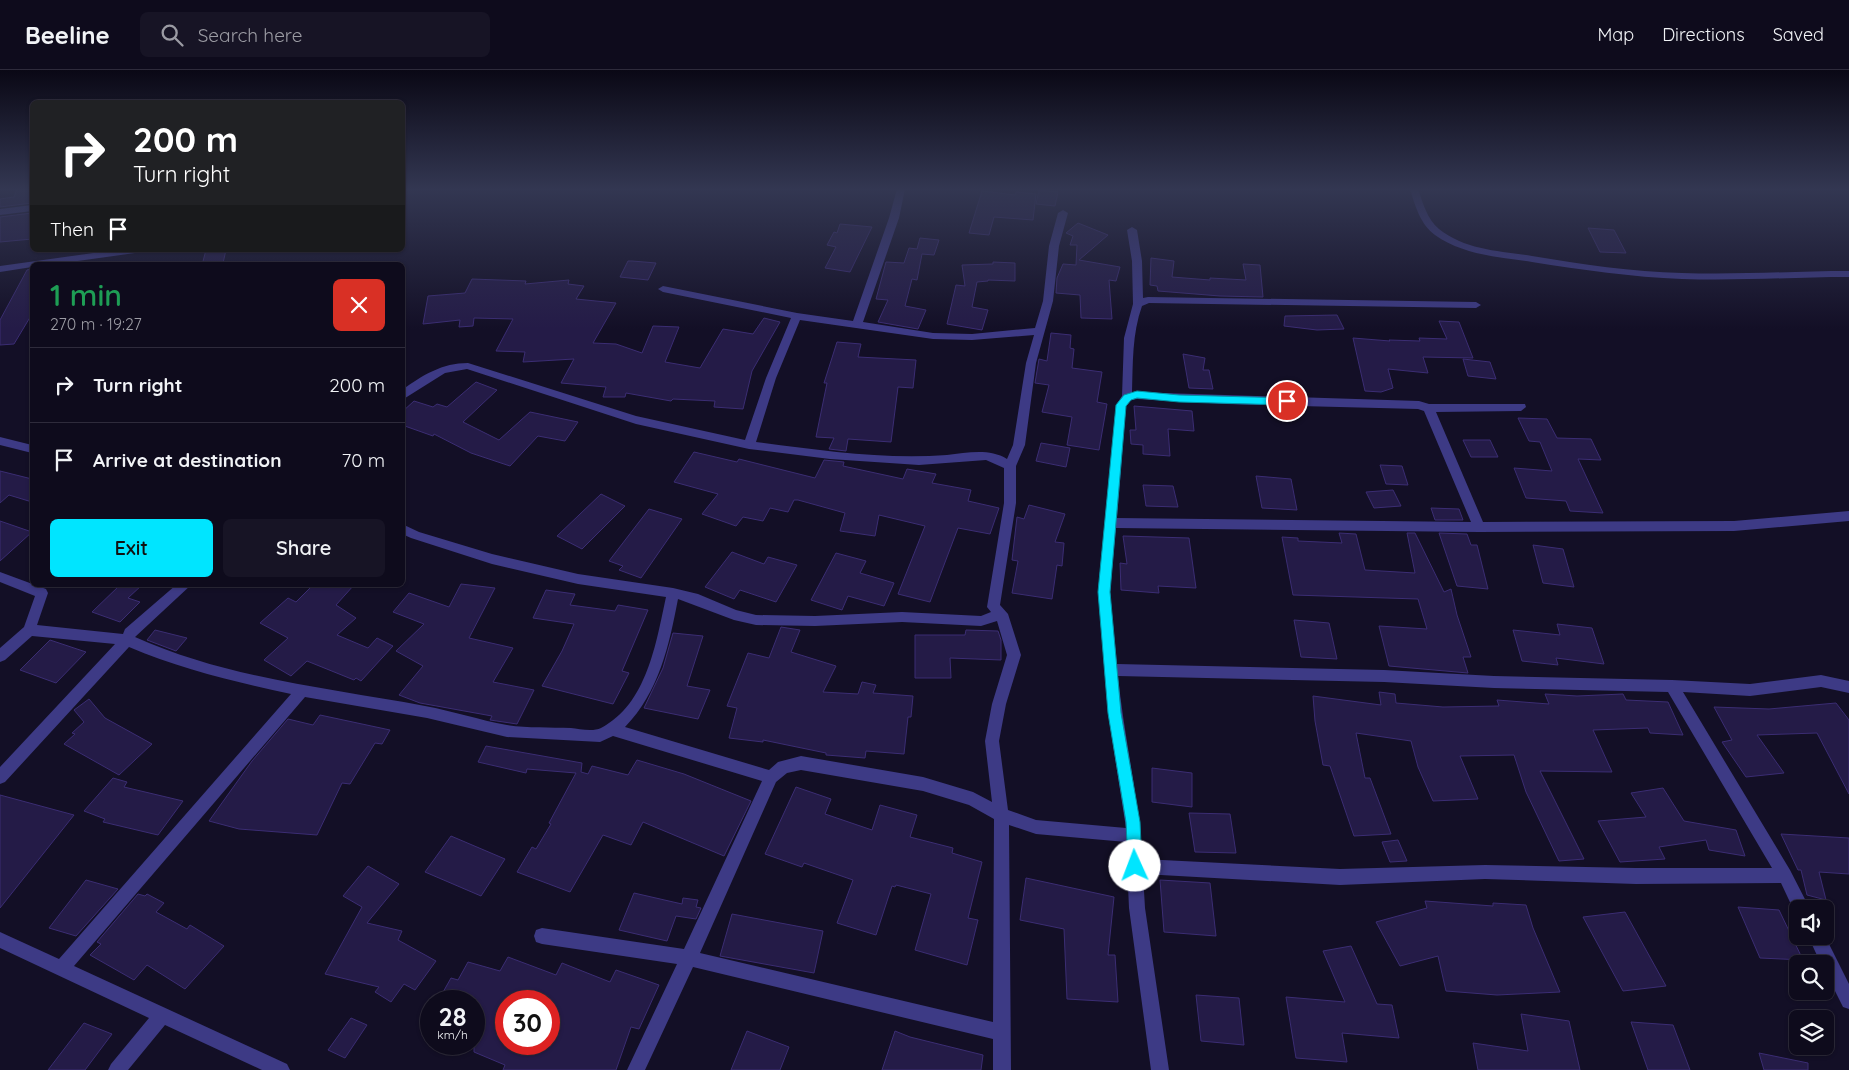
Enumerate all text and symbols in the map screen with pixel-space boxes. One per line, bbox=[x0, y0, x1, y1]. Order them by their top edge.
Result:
search box bbox=[140, 12, 490, 57]
text: Beeline bbox=[25, 20, 110, 50]
icon: search bbox=[158, 21, 186, 49]
text: Search here bbox=[198, 23, 303, 47]
text: Map bbox=[1597, 23, 1634, 46]
text: Directions bbox=[1662, 23, 1745, 46]
text: Saved bbox=[1773, 23, 1824, 46]
text: 200 m bbox=[133, 117, 238, 161]
icon: right bbox=[50, 120, 115, 185]
text: Turn right bbox=[133, 160, 230, 188]
icon: arrive bbox=[104, 215, 132, 243]
text: Then bbox=[50, 217, 94, 241]
text: 1 min bbox=[50, 276, 122, 314]
button: close bbox=[333, 279, 385, 331]
text: 270 m · 19:27 bbox=[50, 314, 142, 334]
icon: right bbox=[50, 371, 78, 399]
text: Turn right bbox=[93, 373, 182, 397]
text: 200 m bbox=[329, 373, 385, 397]
pin bbox=[1266, 380, 1308, 422]
icon: arrive bbox=[1273, 387, 1301, 415]
icon: arrive bbox=[50, 446, 78, 474]
text: Arrive at destination bbox=[93, 448, 282, 472]
text: 70 m bbox=[341, 448, 385, 472]
button: Exit bbox=[50, 519, 213, 577]
button: Share bbox=[223, 519, 385, 577]
position arrow bbox=[1108, 839, 1160, 891]
map controls bbox=[1789, 900, 1834, 1055]
button: sound bbox=[1789, 900, 1834, 945]
button: search bbox=[1789, 955, 1834, 1000]
speed limit sign: 30 bbox=[495, 990, 560, 1055]
text: 28 bbox=[439, 1001, 466, 1032]
button: layers bbox=[1789, 1010, 1834, 1055]
text: km/h bbox=[437, 1027, 468, 1042]

